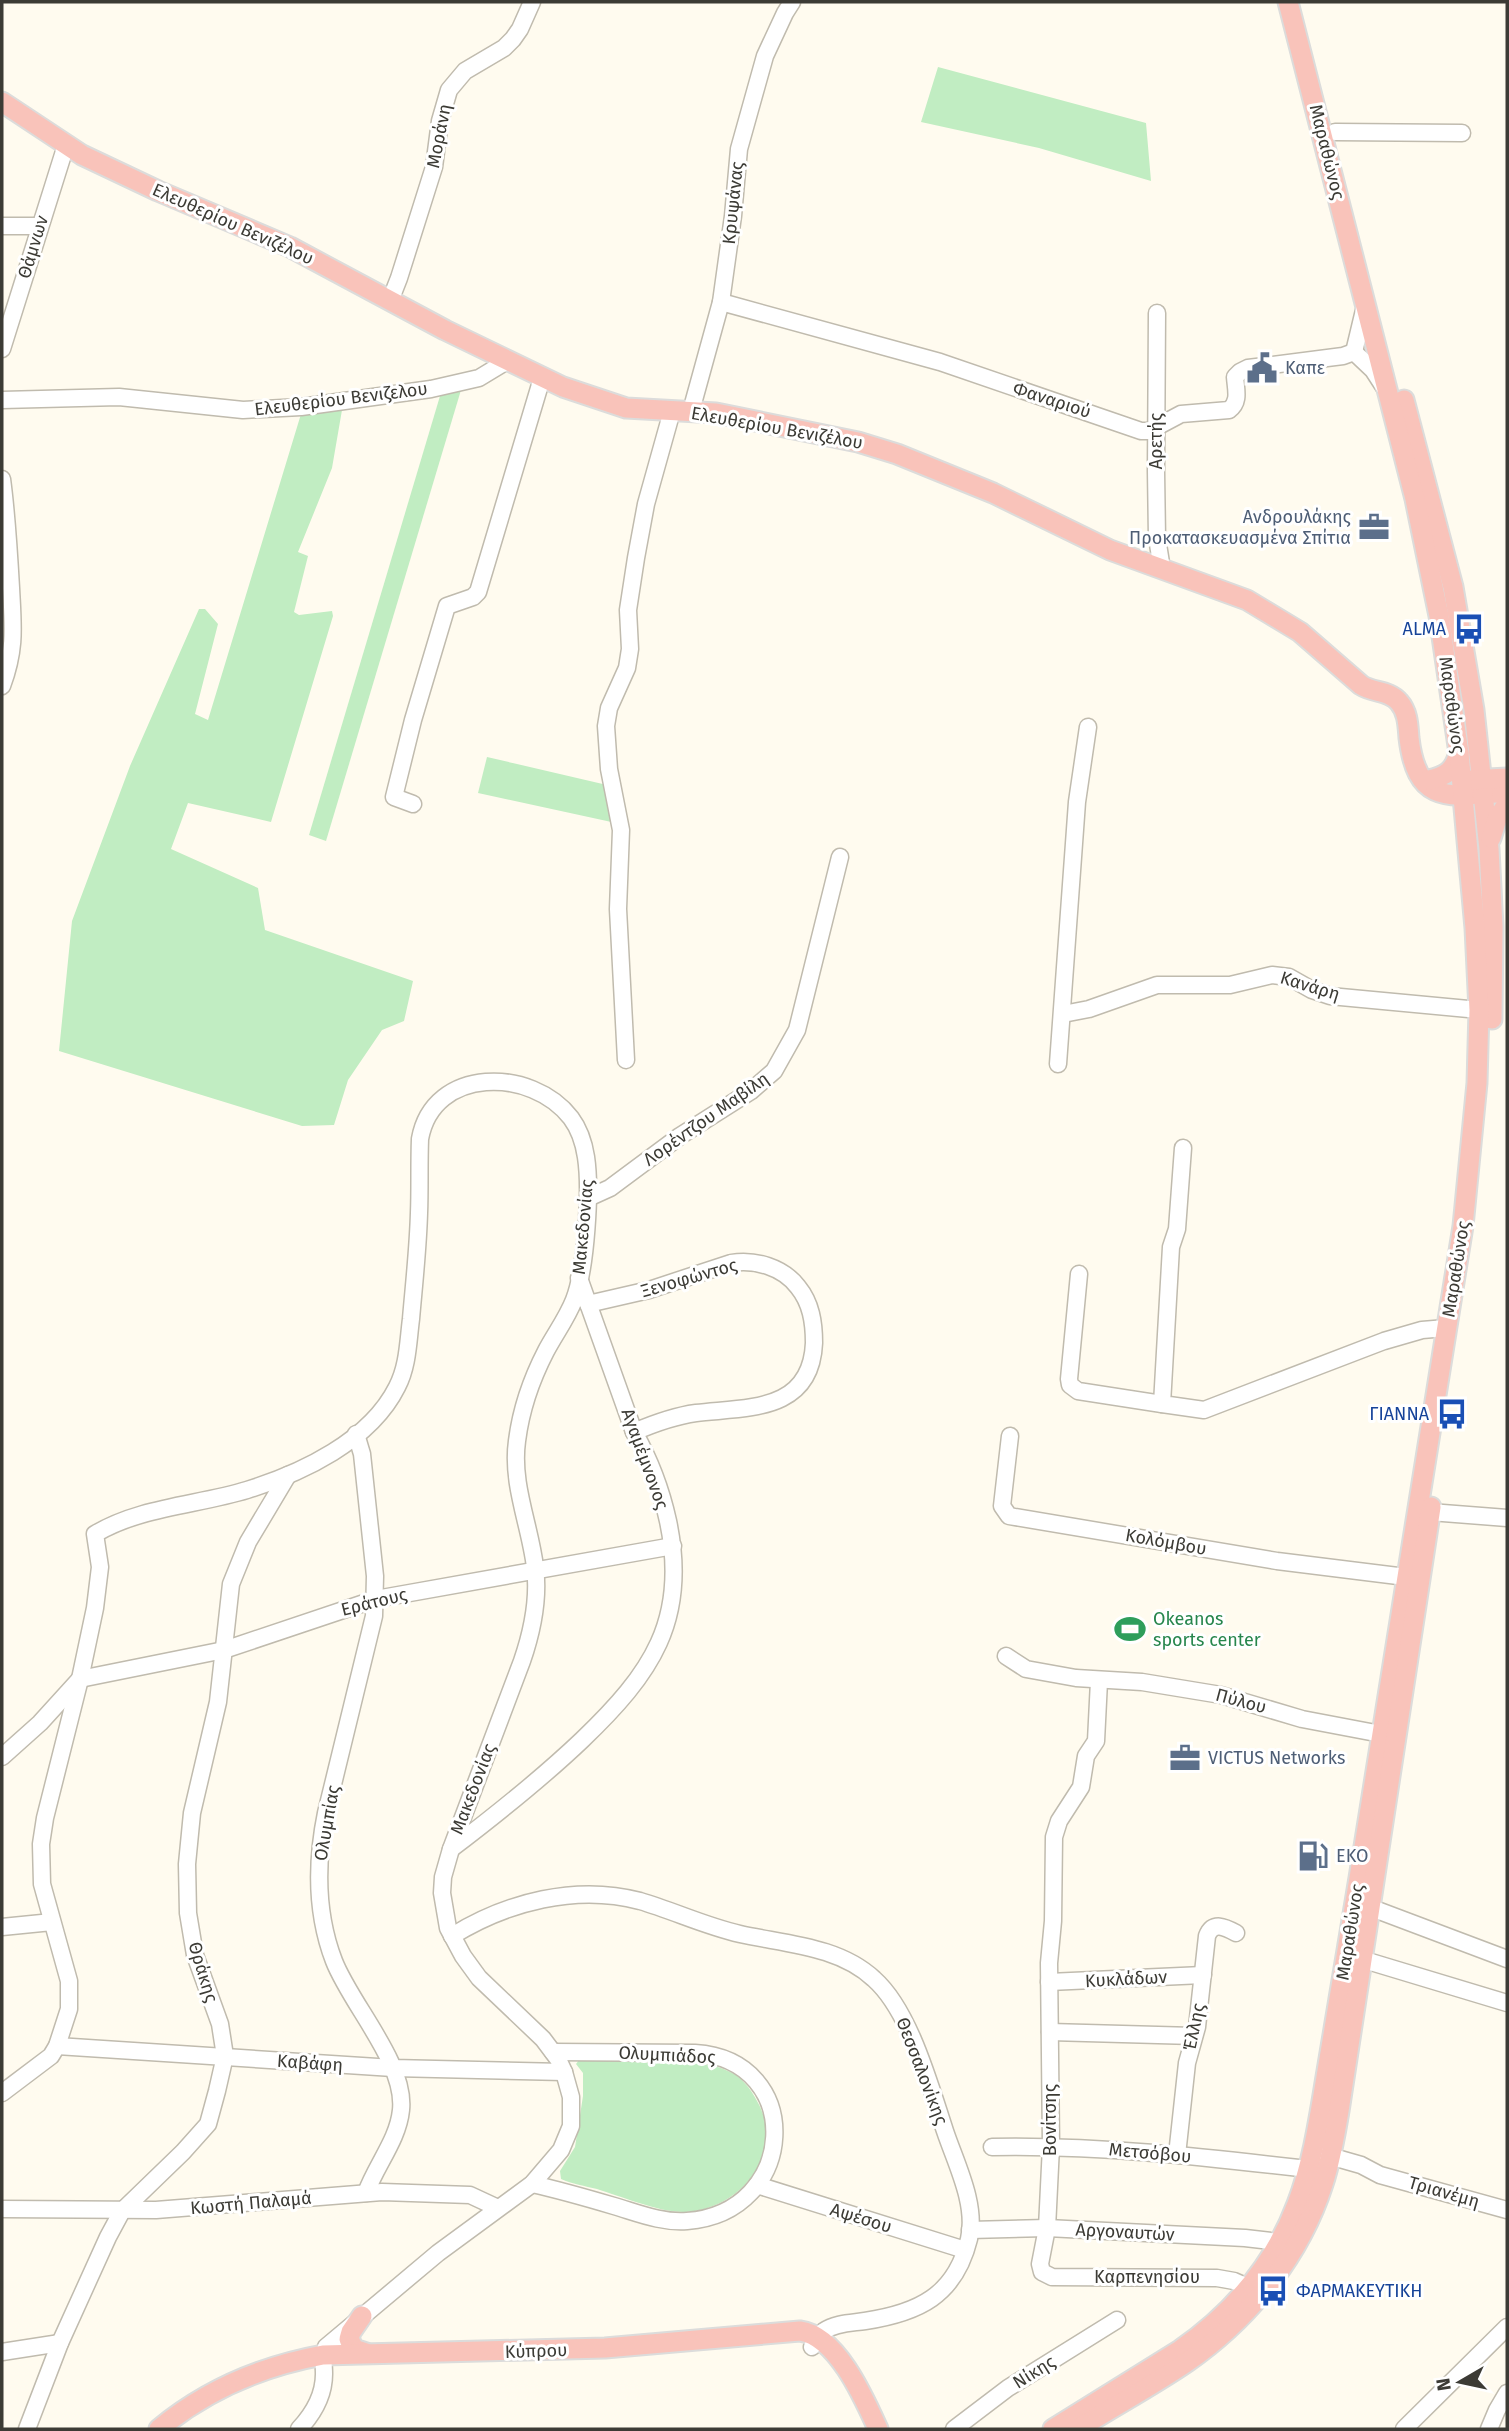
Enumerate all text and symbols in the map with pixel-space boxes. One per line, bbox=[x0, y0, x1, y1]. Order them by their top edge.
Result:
street label: Μοράνη bbox=[422, 102, 456, 170]
street label: Μαραθώνος bbox=[1305, 102, 1350, 202]
street label: Κρυψάνας bbox=[718, 160, 748, 245]
street label: Ελευθερίου Βενιζέλου bbox=[149, 179, 317, 269]
street label: Θάμνων bbox=[13, 212, 53, 281]
public building icon: Καπε bbox=[1245, 351, 1279, 385]
place label: Καπε bbox=[1285, 357, 1325, 379]
street label: Ελευθερίου Βενιζελου bbox=[253, 377, 429, 421]
street label: Φαναριού bbox=[1010, 377, 1094, 423]
street label: Ελευθερίου Βενιζέλου bbox=[689, 402, 865, 454]
street label: Αρετής bbox=[1145, 412, 1167, 469]
place label: Ανδρουλάκης Προκατασκευασμένα Σπίτια bbox=[1129, 506, 1352, 549]
office icon: Ανδρουλάκης Προκατασκευασμένα Σπίτια bbox=[1357, 510, 1391, 544]
bus stop icon: ALMA bbox=[1452, 612, 1486, 646]
place label: ALMA bbox=[1403, 618, 1447, 640]
street label: Μαραθώνος bbox=[1434, 655, 1470, 755]
street label: Κανάρη bbox=[1277, 967, 1343, 1005]
street label: Λορέντζου Μαβίλη bbox=[639, 1067, 773, 1171]
street label: Μακεδονίας bbox=[568, 1178, 598, 1276]
street label: Μαραθώνος bbox=[1438, 1219, 1475, 1319]
street label: Ξενοφώντος bbox=[638, 1254, 740, 1302]
bus stop icon: ΓΙΑΝΝΑ bbox=[1435, 1397, 1469, 1431]
place label: ΓΙΑΝΝΑ bbox=[1369, 1403, 1430, 1425]
street label: Αγαμέμνονος bbox=[617, 1406, 674, 1513]
street label: Κολόμβου bbox=[1124, 1524, 1208, 1560]
street label: Εράτους bbox=[339, 1583, 410, 1621]
place label: Okeanos sports center bbox=[1153, 1608, 1261, 1651]
sports icon: Okeanos sports center bbox=[1113, 1612, 1147, 1646]
street label: Πύλου bbox=[1213, 1684, 1269, 1718]
street label: Μακεδονίας bbox=[446, 1740, 501, 1838]
office icon: VICTUS Networks bbox=[1168, 1741, 1202, 1775]
place label: VICTUS Networks bbox=[1208, 1747, 1345, 1769]
street label: Ολυμπίας bbox=[310, 1783, 345, 1863]
fuel station icon: EKO bbox=[1296, 1839, 1330, 1873]
place label: EKO bbox=[1336, 1845, 1368, 1867]
street label: Μαραθώνος bbox=[1332, 1882, 1369, 1982]
street label: Θράκης bbox=[183, 1939, 223, 2005]
street label: Κυκλάδων bbox=[1084, 1966, 1168, 1992]
street label: Έλλης bbox=[1178, 2001, 1210, 2053]
street label: Θεσσαλονίκης bbox=[891, 2014, 953, 2128]
street label: Ολυμπιάδος bbox=[618, 2041, 717, 2069]
street label: Καβάφη bbox=[276, 2050, 344, 2076]
street label: Βονίτσης bbox=[1039, 2083, 1061, 2156]
street label: Μετσόβου bbox=[1108, 2138, 1192, 2168]
street label: Τριανέμη bbox=[1406, 2171, 1482, 2213]
street label: Κωστή Παλαμά bbox=[189, 2187, 313, 2219]
street label: Αψέσου bbox=[828, 2198, 894, 2238]
street label: Αργοναυτών bbox=[1075, 2218, 1175, 2246]
street label: Καρπενησίου bbox=[1094, 2266, 1200, 2288]
bus stop icon: ΦΑΡΜΑΚΕΥΤΙΚΗ bbox=[1256, 2274, 1290, 2308]
place label: ΦΑΡΜΑΚΕΥΤΙΚΗ bbox=[1296, 2280, 1422, 2302]
street label: Κύπρου bbox=[504, 2339, 568, 2363]
north arrow bbox=[1425, 2347, 1495, 2417]
street label: Νίκης bbox=[1009, 2350, 1060, 2393]
text: N bbox=[1431, 2377, 1456, 2393]

